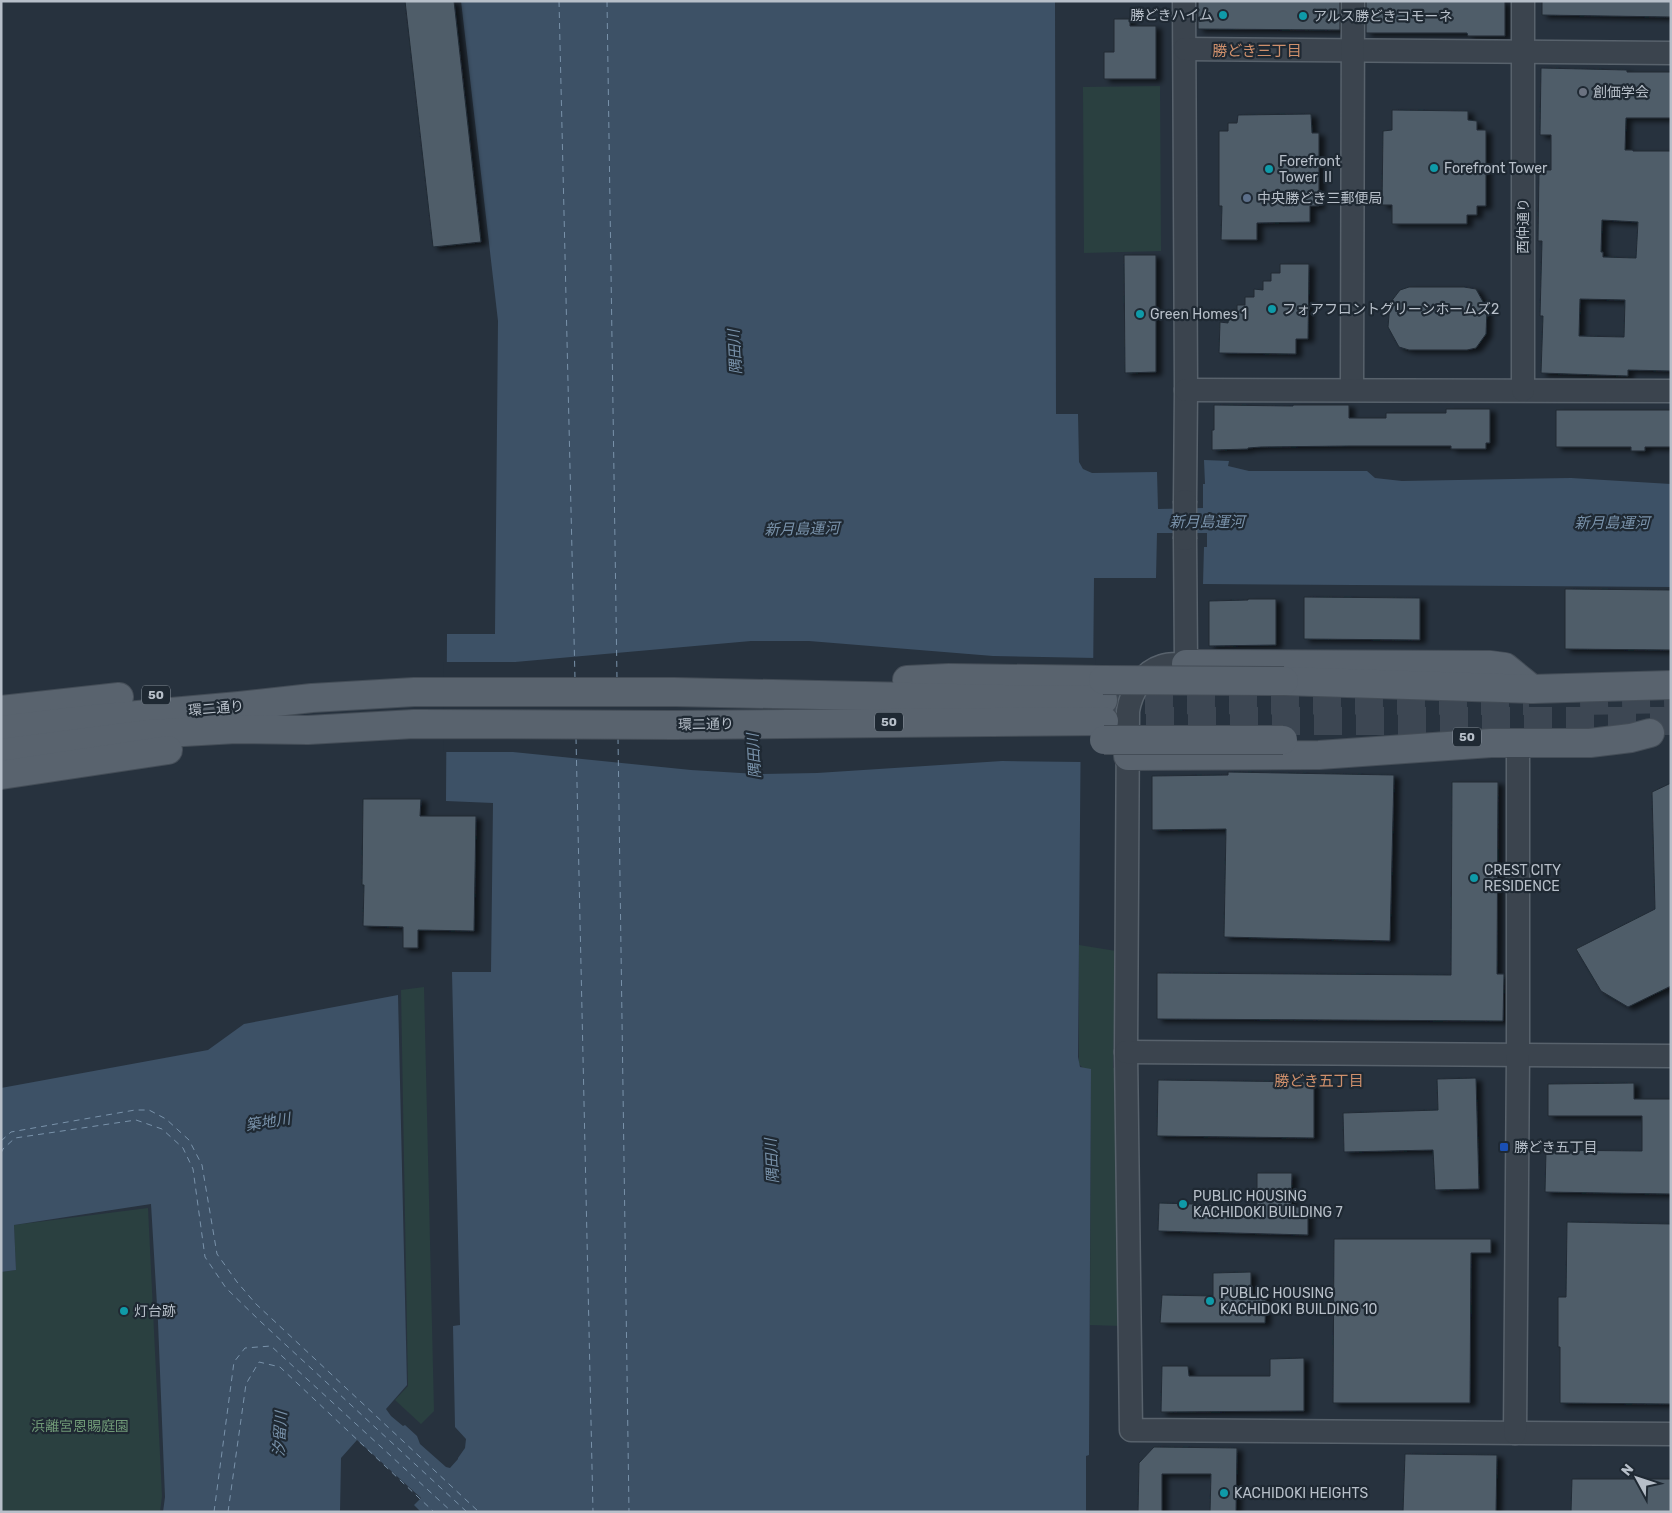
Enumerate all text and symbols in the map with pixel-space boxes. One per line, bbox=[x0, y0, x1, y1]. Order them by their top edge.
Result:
place label: 勝どきハイム bbox=[1130, 7, 1213, 24]
place label: アルス勝どきコモーネ bbox=[1313, 8, 1452, 25]
marker: 勝どきハイム bbox=[1217, 9, 1229, 21]
marker: アルス勝どきコモーネ bbox=[1297, 10, 1309, 22]
district label: 勝どき三丁目 bbox=[1212, 42, 1302, 60]
place label: 創価学会 bbox=[1593, 84, 1649, 101]
marker: 創価学会 bbox=[1577, 86, 1589, 98]
place label: Forefront Tower Ⅱ bbox=[1279, 153, 1341, 186]
place label: Forefront Tower bbox=[1444, 160, 1548, 177]
marker: Forefront Tower bbox=[1428, 162, 1440, 174]
marker: Forefront Tower Ⅱ bbox=[1263, 163, 1275, 175]
place label: 中央勝どき三郵便局 bbox=[1257, 190, 1383, 207]
marker: 中央勝どき三郵便局 bbox=[1241, 192, 1253, 204]
street label: 西仲通り bbox=[1515, 198, 1532, 254]
place label: フォアフロントグリーンホームズ2 bbox=[1282, 301, 1499, 318]
marker: フォアフロントグリーンホームズ2 bbox=[1266, 303, 1278, 315]
place label: Green Homes 1 bbox=[1150, 306, 1247, 323]
marker: Green Homes 1 bbox=[1134, 308, 1146, 320]
water label: 隅田川 bbox=[725, 327, 745, 375]
water label: 新月島運河 bbox=[1169, 513, 1247, 531]
water label: 新月島運河 bbox=[1574, 514, 1652, 532]
water label: 新月島運河 bbox=[764, 519, 843, 539]
road number: 50 bbox=[142, 686, 170, 704]
street label: 環二通り bbox=[187, 698, 245, 719]
road number: 50 bbox=[875, 712, 903, 732]
street label: 環二通り bbox=[678, 716, 734, 733]
road number: 50 bbox=[1453, 728, 1481, 746]
water label: 隅田川 bbox=[744, 731, 764, 779]
place label: CREST CITY RESIDENCE bbox=[1484, 862, 1561, 895]
marker: CREST CITY RESIDENCE bbox=[1468, 872, 1480, 884]
district label: 勝どき五丁目 bbox=[1274, 1072, 1364, 1090]
water label: 築地川 bbox=[244, 1109, 294, 1134]
water label: 隅田川 bbox=[762, 1136, 782, 1184]
place label: 勝どき五丁目 bbox=[1514, 1139, 1598, 1156]
marker: 勝どき五丁目 bbox=[1498, 1141, 1510, 1153]
place label: PUBLIC HOUSING KACHIDOKI BUILDING 7 bbox=[1193, 1188, 1343, 1221]
marker: PUBLIC HOUSING KACHIDOKI BUILDING 7 bbox=[1177, 1198, 1189, 1210]
place label: PUBLIC HOUSING KACHIDOKI BUILDING 10 bbox=[1220, 1285, 1378, 1318]
marker: PUBLIC HOUSING KACHIDOKI BUILDING 10 bbox=[1204, 1295, 1216, 1307]
place label: 灯台跡 bbox=[134, 1303, 176, 1320]
marker: 灯台跡 bbox=[118, 1305, 130, 1317]
water label: 汐留川 bbox=[270, 1409, 290, 1457]
park label: 浜離宮恩賜庭園 bbox=[31, 1418, 129, 1435]
north arrow bbox=[1612, 1453, 1662, 1503]
text: N bbox=[1618, 1461, 1637, 1479]
place label: KACHIDOKI HEIGHTS bbox=[1234, 1485, 1368, 1502]
marker: KACHIDOKI HEIGHTS bbox=[1218, 1487, 1230, 1499]

